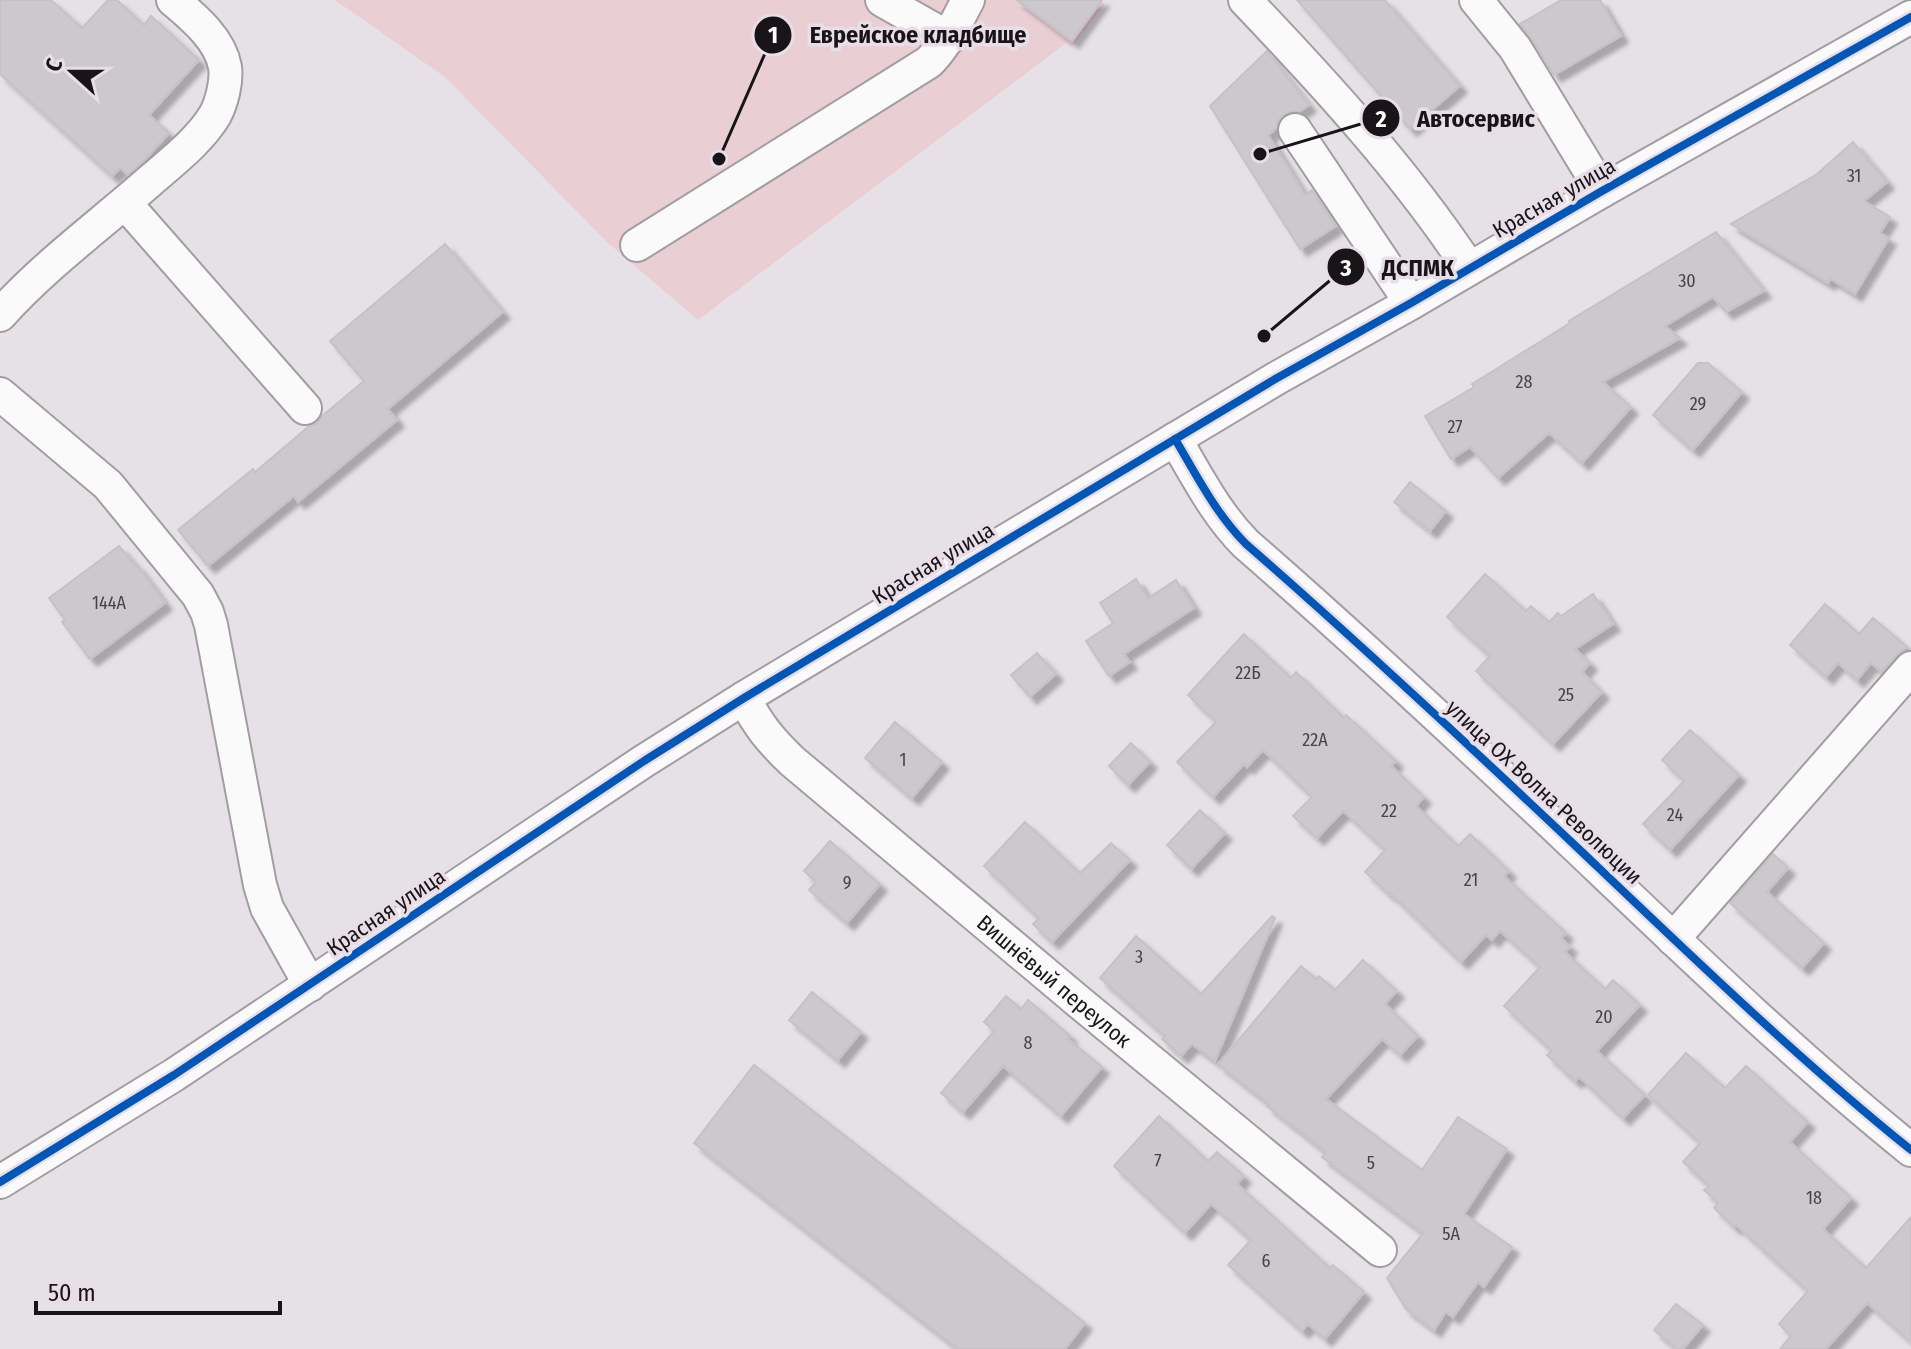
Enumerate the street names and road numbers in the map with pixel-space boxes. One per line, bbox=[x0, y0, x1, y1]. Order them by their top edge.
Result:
street label: Красная улица bbox=[1488, 152, 1620, 244]
street label: Красная улица bbox=[867, 516, 999, 610]
street label: улица ОХ Волна Революции bbox=[1440, 694, 1648, 890]
street label: Красная улица bbox=[322, 862, 450, 962]
street label: Вишнёвый переулок bbox=[972, 909, 1137, 1054]

